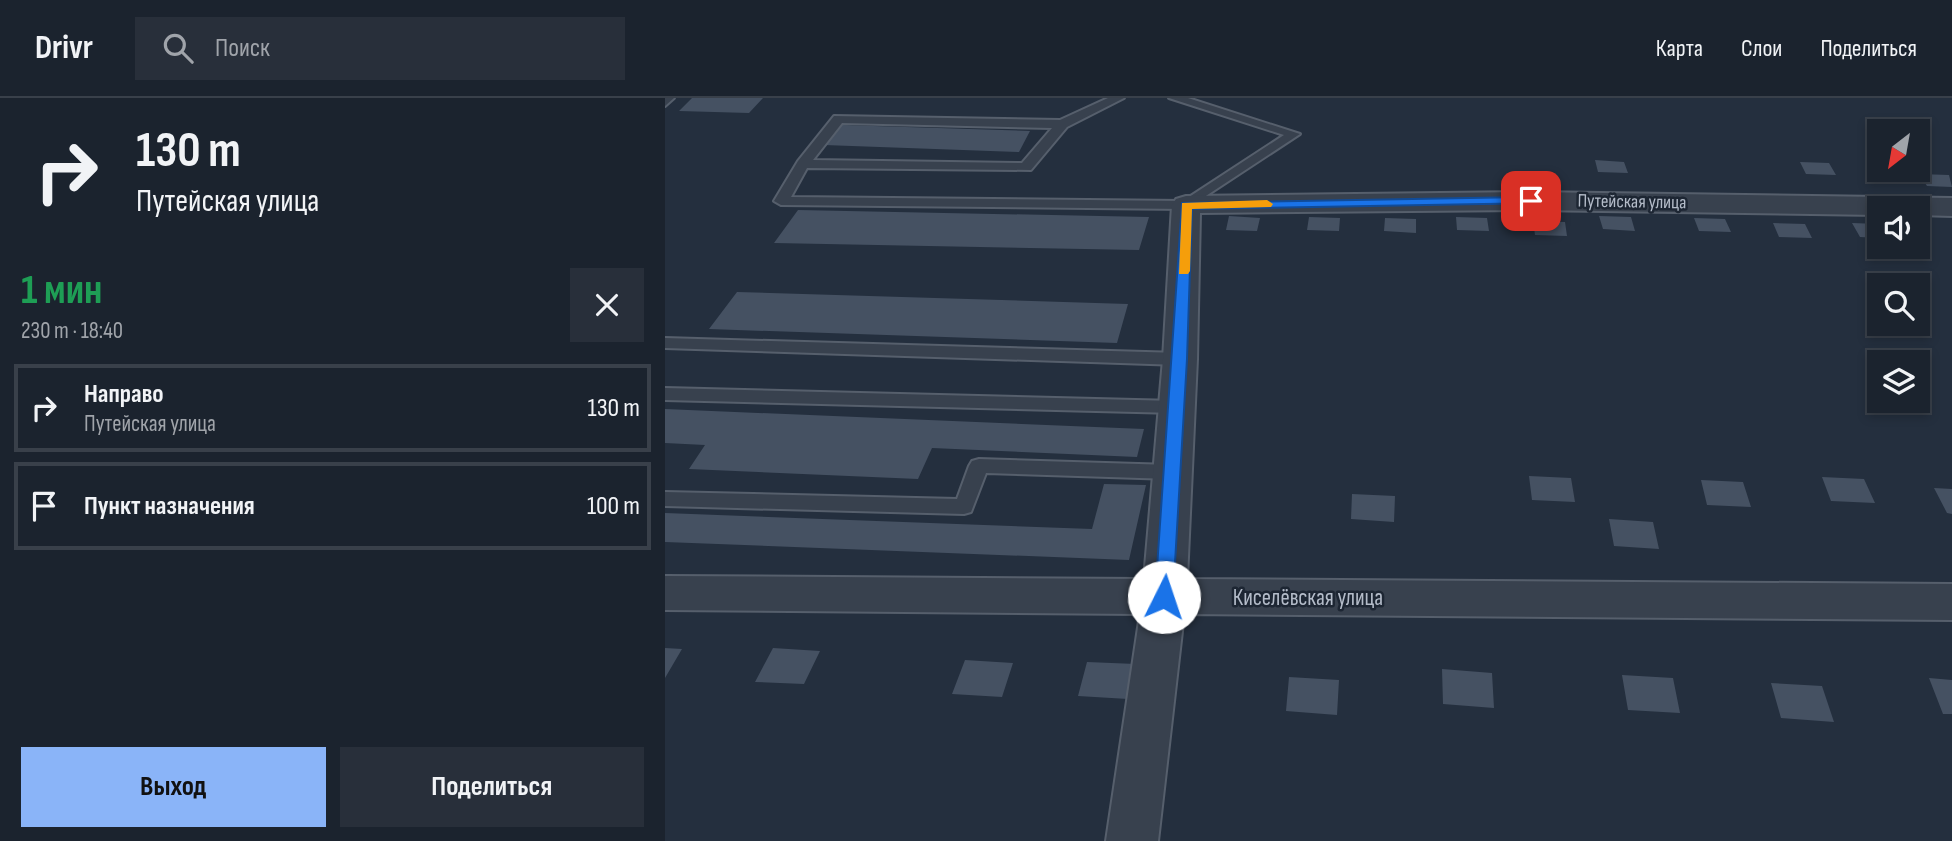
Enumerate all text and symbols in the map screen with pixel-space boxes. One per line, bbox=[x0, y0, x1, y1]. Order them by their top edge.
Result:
search box bbox=[135, 17, 625, 80]
text: Drivr bbox=[35, 28, 93, 68]
icon: search bbox=[159, 29, 197, 67]
text: Поиск bbox=[215, 33, 270, 64]
text: Карта bbox=[1656, 34, 1703, 63]
text: Слои bbox=[1741, 34, 1782, 63]
text: Поделиться bbox=[1820, 34, 1917, 63]
north arrow bbox=[1867, 119, 1930, 182]
map controls bbox=[1867, 119, 1930, 413]
text: 130 m bbox=[136, 122, 241, 181]
icon: right bbox=[21, 126, 112, 217]
pin bbox=[1501, 171, 1561, 231]
text: Путейская улица bbox=[136, 182, 319, 221]
icon: arrive bbox=[1512, 182, 1550, 220]
street label: Путейская улица bbox=[1577, 190, 1687, 214]
button: sound bbox=[1867, 196, 1930, 259]
text: 1 мин bbox=[21, 265, 102, 316]
button: close bbox=[570, 268, 644, 342]
button: search bbox=[1867, 273, 1930, 336]
text: 230 m · 18:40 bbox=[21, 317, 123, 345]
button: layers bbox=[1867, 350, 1930, 413]
text: Направо bbox=[84, 379, 163, 410]
icon: right bbox=[25, 389, 63, 427]
text: 130 m bbox=[588, 393, 640, 424]
text: Путейская улица bbox=[84, 410, 216, 438]
icon: arrive bbox=[25, 487, 63, 525]
text: Пункт назначения bbox=[84, 491, 255, 522]
text: 100 m bbox=[587, 491, 640, 522]
position arrow bbox=[1127, 560, 1201, 634]
street label: Киселёвская улица bbox=[1233, 584, 1383, 612]
button: Выход bbox=[21, 747, 326, 827]
button: Поделиться bbox=[340, 747, 644, 827]

